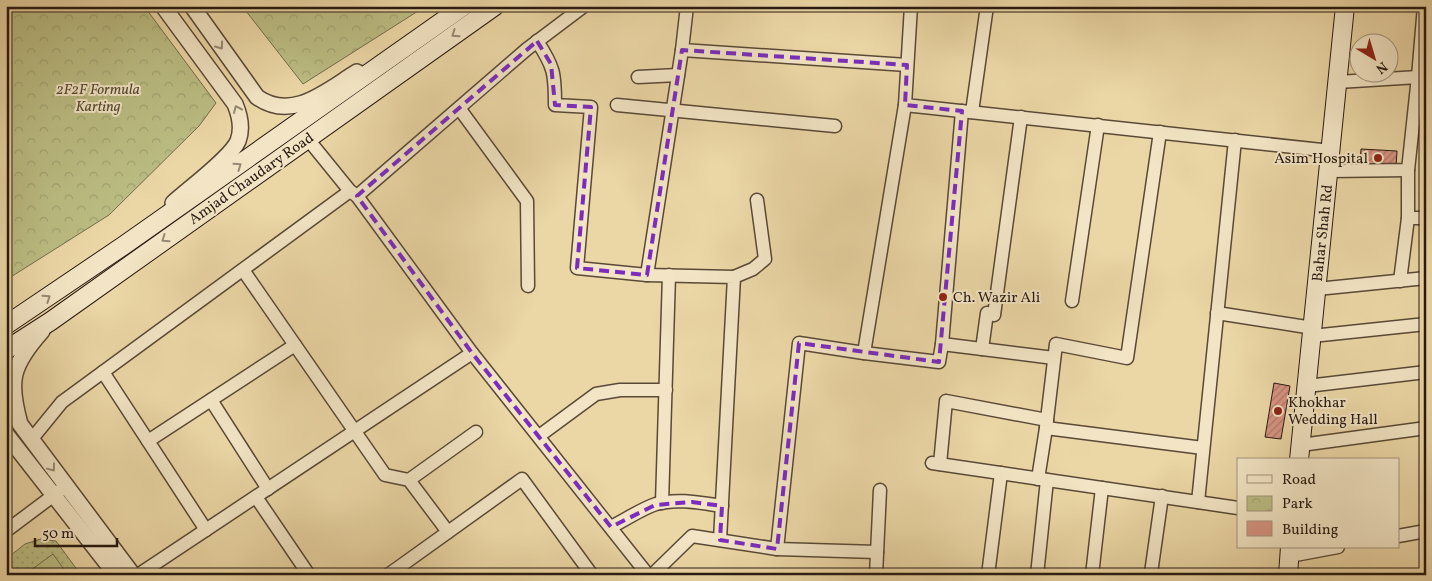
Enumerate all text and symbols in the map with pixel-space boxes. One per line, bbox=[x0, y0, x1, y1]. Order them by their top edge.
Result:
one-way arrow bbox=[451, 28, 461, 37]
north arrow bbox=[1350, 32, 1400, 82]
one-way arrow bbox=[215, 40, 223, 49]
text: N bbox=[1371, 56, 1391, 78]
park label: 2F2F Formula Karting bbox=[56, 80, 140, 118]
one-way arrow bbox=[233, 106, 243, 115]
street label: Amjad Chaudary Road bbox=[185, 128, 319, 230]
place label: Asim Hospital bbox=[1274, 149, 1368, 170]
marker: Asim Hospital bbox=[1372, 152, 1384, 164]
one-way arrow bbox=[232, 163, 242, 172]
street label: Bahar Shah Rd bbox=[1308, 184, 1339, 283]
one-way arrow bbox=[161, 233, 171, 242]
place label: Ch. Wazir Ali bbox=[953, 288, 1040, 309]
marker: Ch. Wazir Ali bbox=[937, 291, 949, 303]
one-way arrow bbox=[41, 295, 50, 304]
place label: Khokhar Wedding Hall bbox=[1288, 393, 1378, 431]
marker: Khokhar Wedding Hall bbox=[1272, 405, 1284, 417]
legend bbox=[1237, 458, 1400, 548]
one-way arrow bbox=[47, 462, 55, 471]
text: Road bbox=[1282, 470, 1316, 491]
text: Park bbox=[1282, 494, 1313, 515]
scale bar bbox=[35, 516, 118, 548]
text: Building bbox=[1282, 520, 1339, 541]
text: 50 m bbox=[42, 524, 74, 545]

